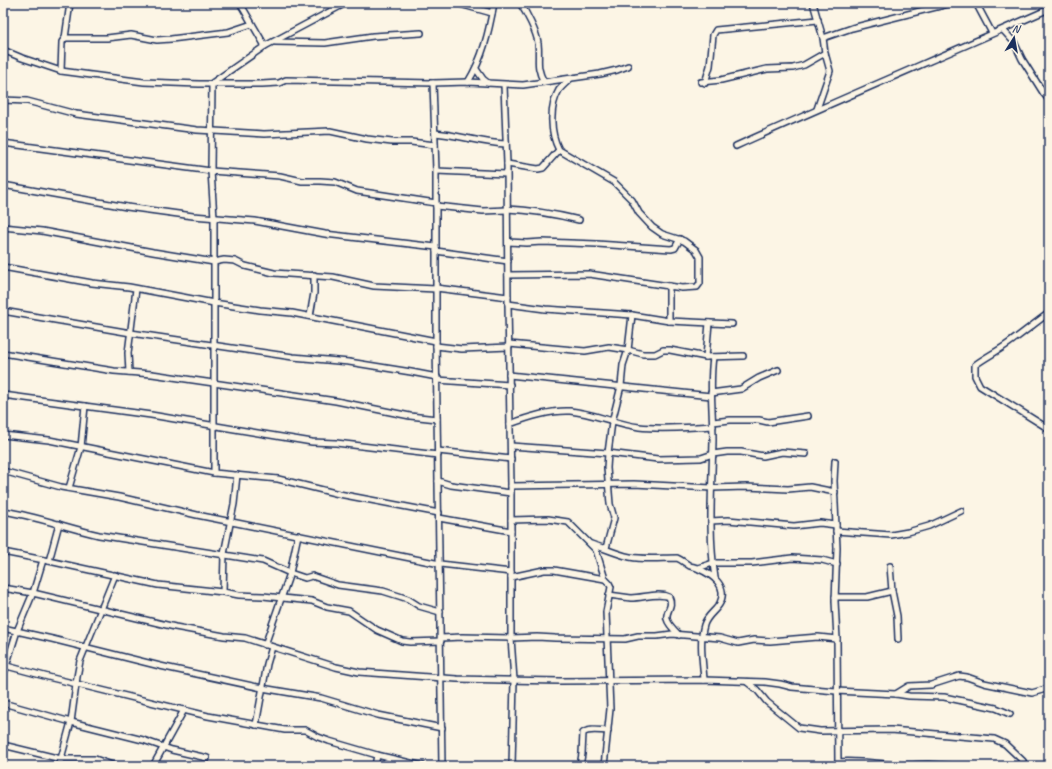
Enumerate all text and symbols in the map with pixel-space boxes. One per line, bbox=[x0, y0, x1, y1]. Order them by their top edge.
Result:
north arrow bbox=[994, 18, 1034, 58]
text: N bbox=[1011, 21, 1023, 36]

